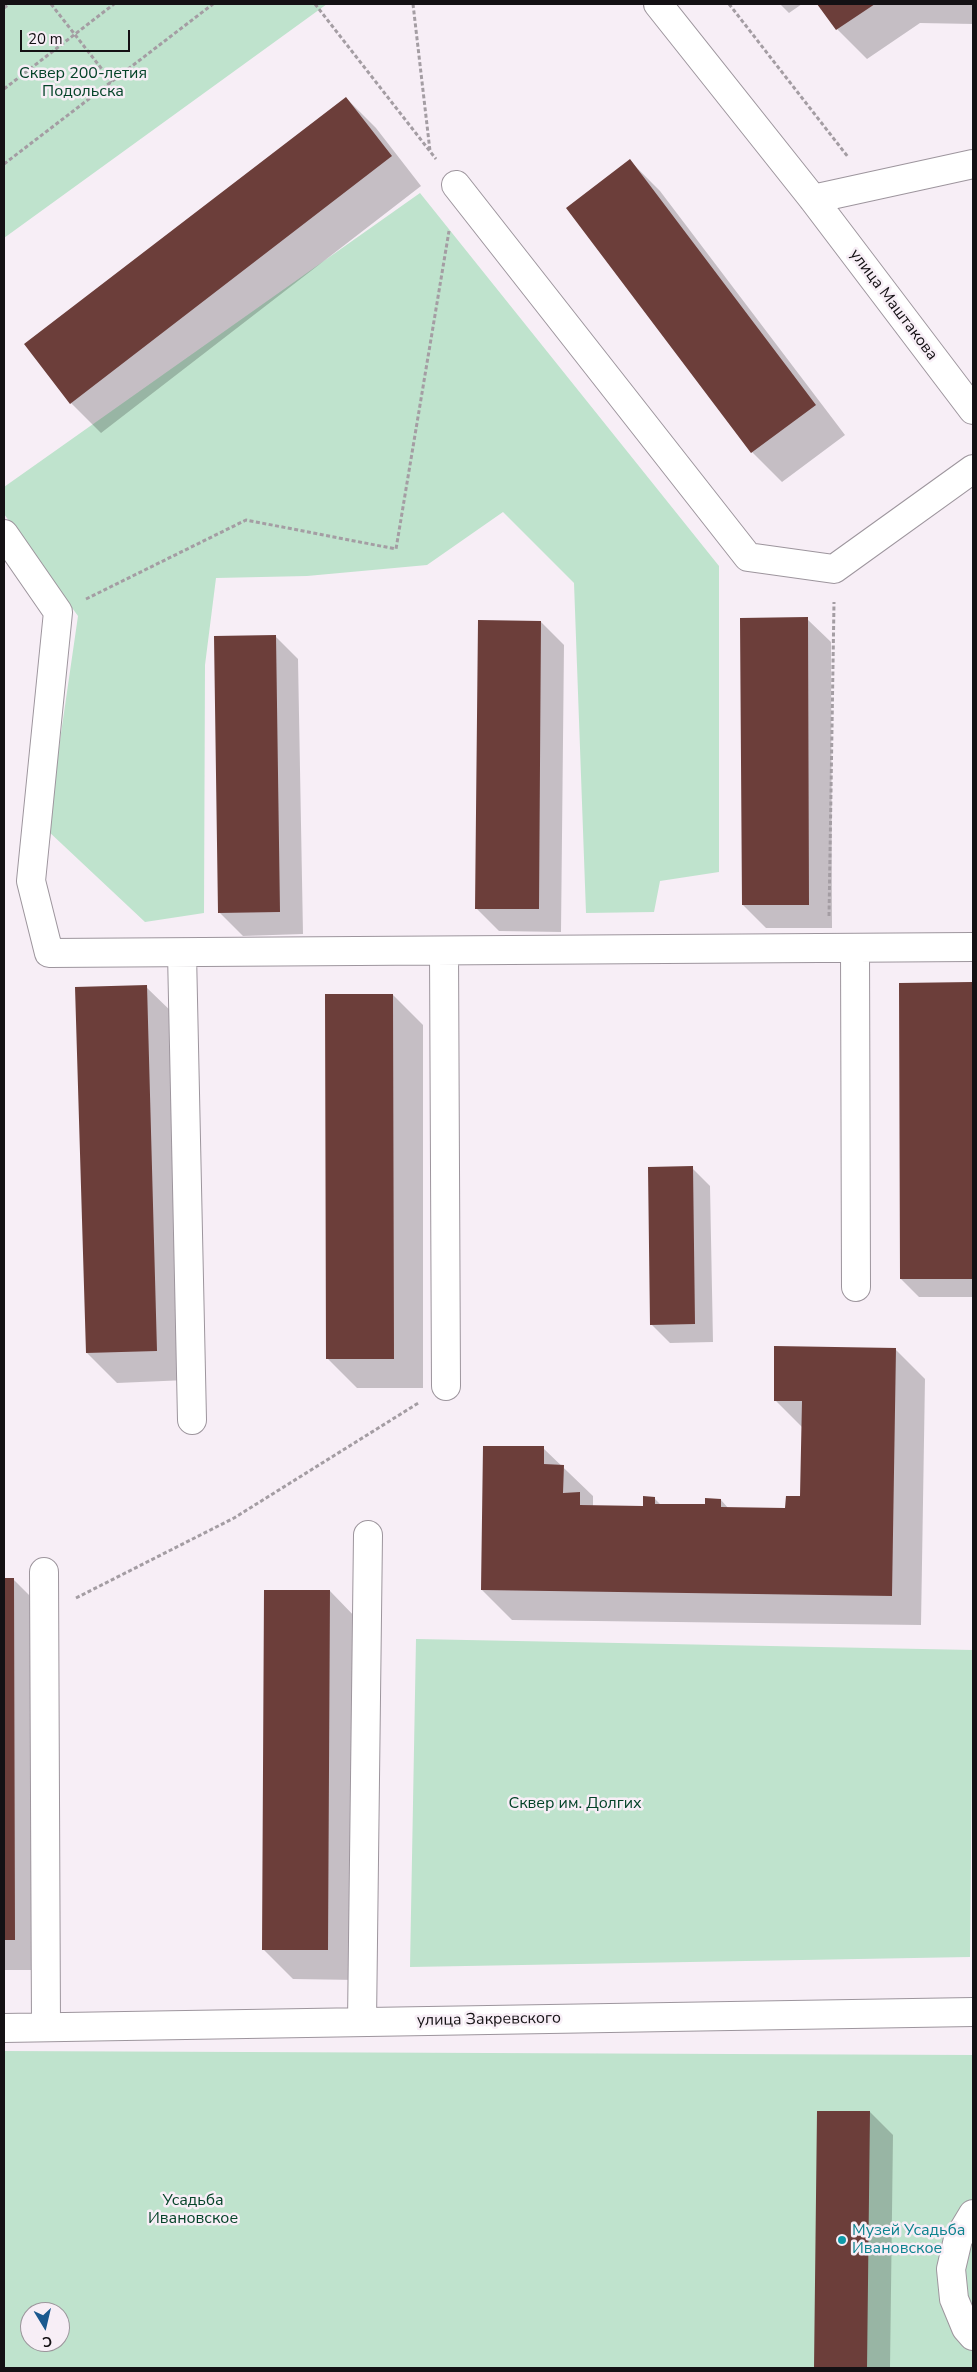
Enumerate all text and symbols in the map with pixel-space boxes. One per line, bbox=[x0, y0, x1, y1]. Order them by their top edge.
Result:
scale bar bbox=[22, 20, 132, 52]
text: 20 m bbox=[28, 29, 63, 49]
park label: Сквер 200-летия Подольска bbox=[19, 64, 147, 102]
street label: улица Маштакова bbox=[845, 246, 941, 364]
park label: Сквер им. Долгих bbox=[508, 1794, 642, 1814]
street label: улица Закревского bbox=[417, 2009, 561, 2031]
park label: Усадьба Ивановское bbox=[148, 2191, 238, 2229]
place label: Музей Усадьба Ивановское bbox=[852, 2221, 965, 2259]
marker: Музей Усадьба Ивановское bbox=[836, 2234, 848, 2246]
north arrow bbox=[20, 2302, 70, 2352]
text: С bbox=[41, 2331, 53, 2351]

